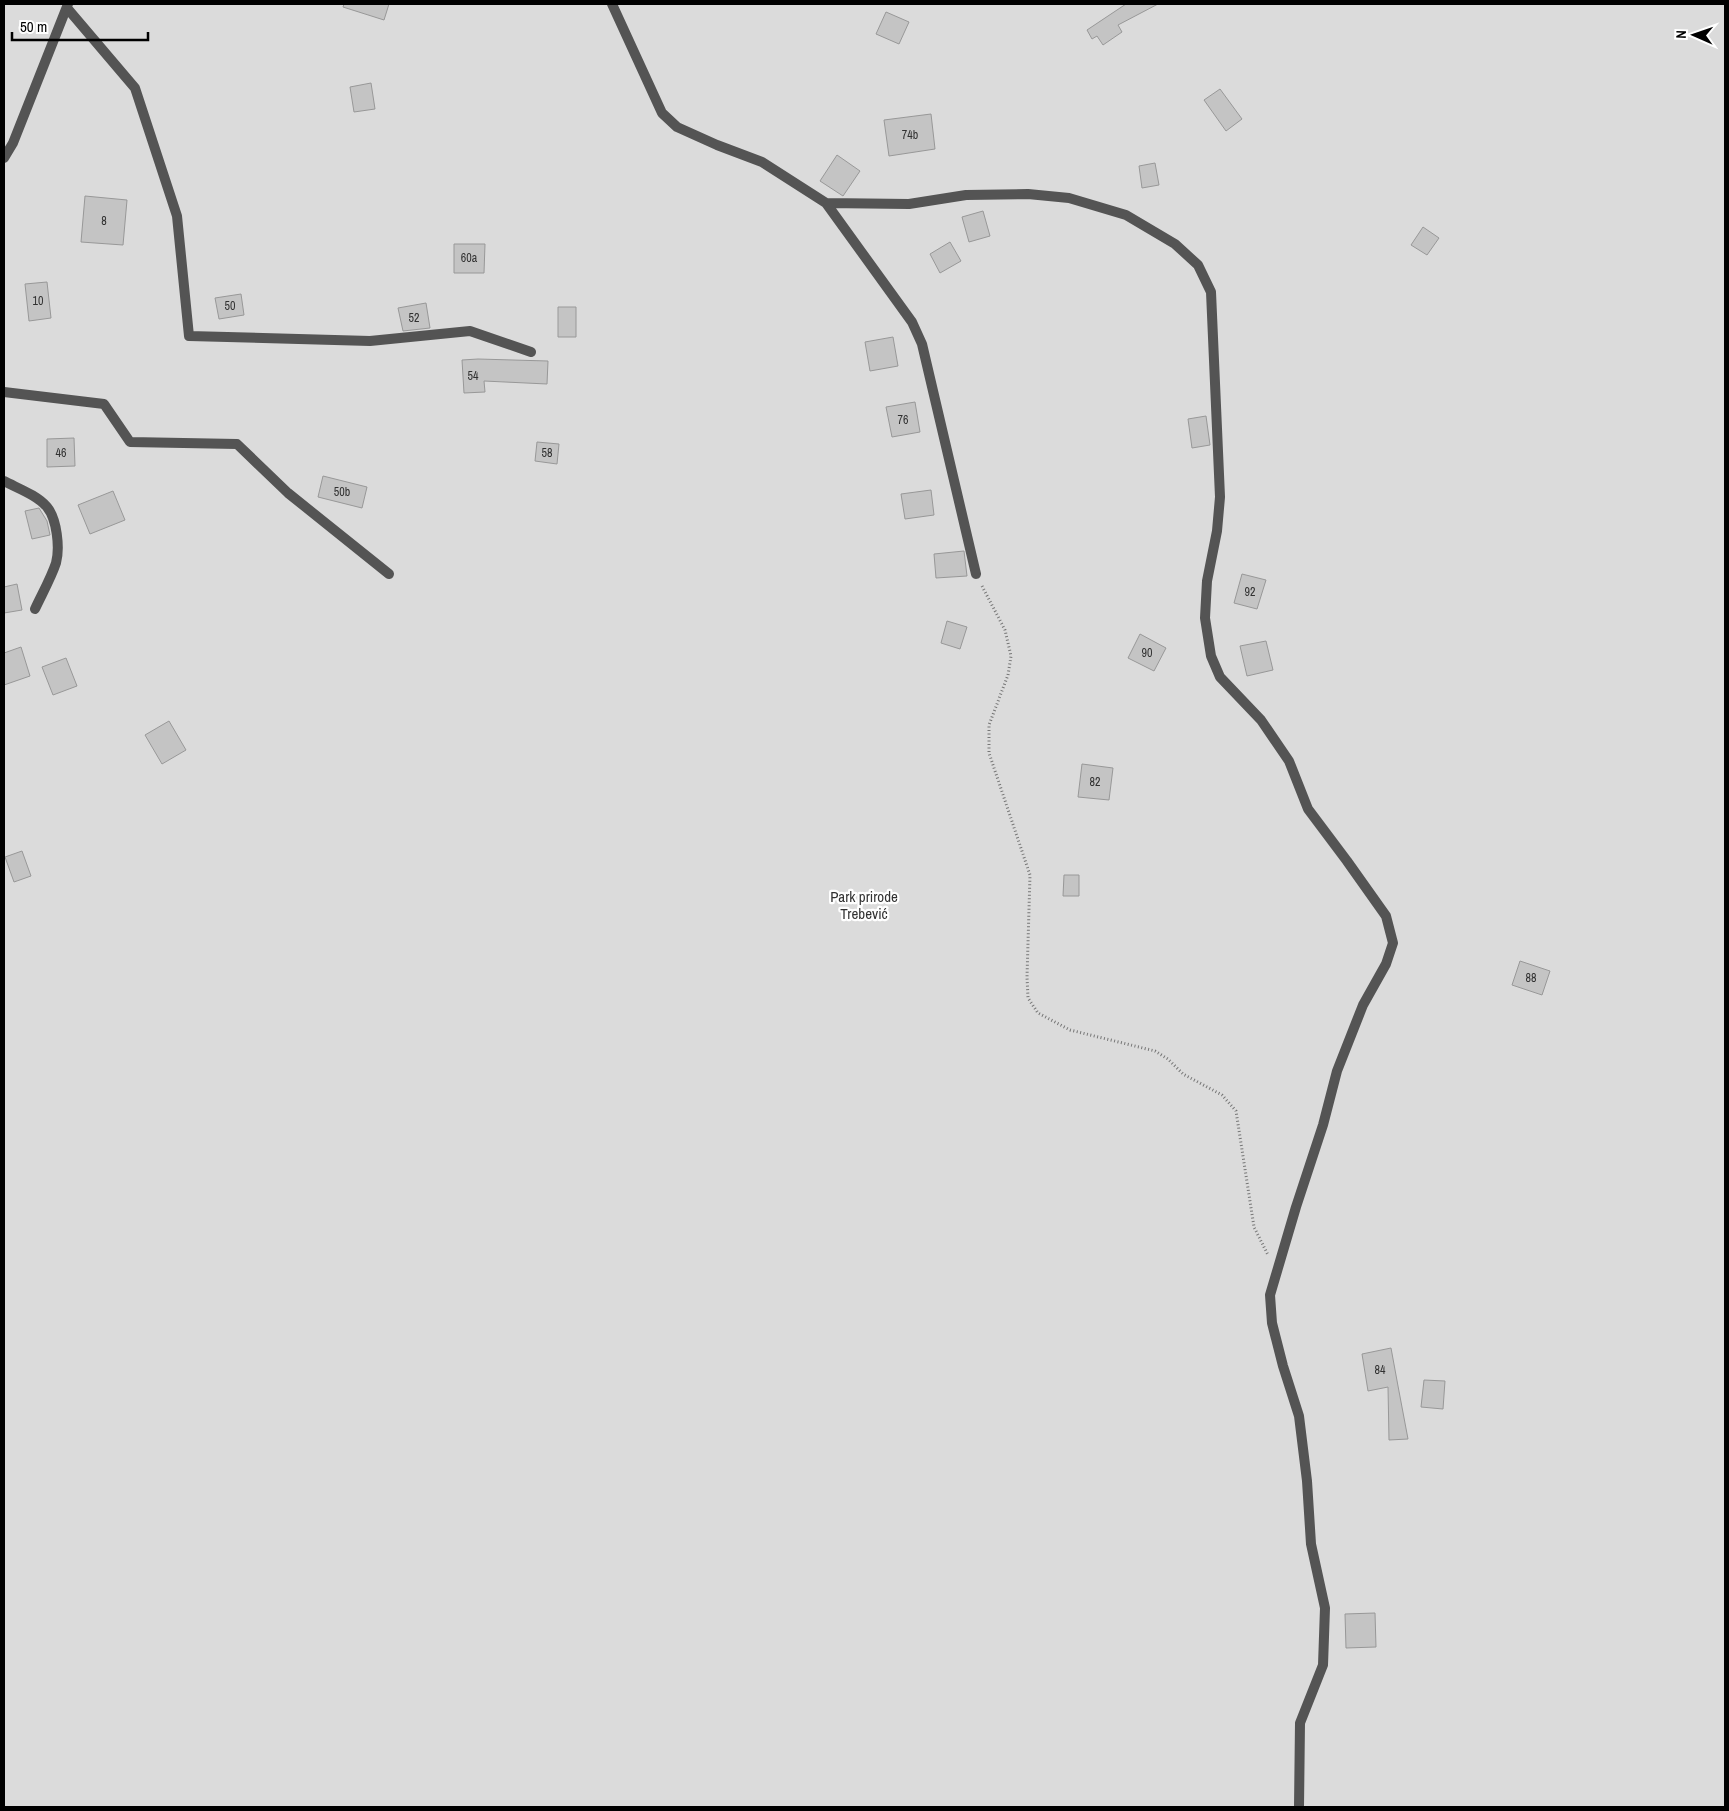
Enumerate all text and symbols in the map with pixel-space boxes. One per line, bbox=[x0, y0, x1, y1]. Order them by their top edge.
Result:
scale bar bbox=[12, 10, 149, 42]
north arrow bbox=[1669, 10, 1719, 60]
text: 50 m bbox=[20, 16, 47, 37]
text: N bbox=[1672, 30, 1690, 39]
house number: 74b bbox=[902, 127, 918, 143]
house number: 8 bbox=[101, 213, 107, 229]
house number: 60a bbox=[461, 250, 478, 266]
house number: 10 bbox=[33, 293, 43, 309]
house number: 50 bbox=[225, 298, 235, 314]
house number: 52 bbox=[409, 310, 419, 326]
house number: 54 bbox=[468, 368, 479, 384]
house number: 76 bbox=[898, 412, 908, 428]
house number: 46 bbox=[56, 445, 66, 461]
house number: 58 bbox=[542, 445, 552, 461]
house number: 50b bbox=[334, 484, 350, 500]
house number: 92 bbox=[1245, 584, 1255, 600]
house number: 90 bbox=[1142, 645, 1152, 661]
house number: 82 bbox=[1090, 774, 1100, 790]
park label: Park prirode Trebević bbox=[830, 886, 898, 924]
house number: 88 bbox=[1526, 970, 1536, 986]
house number: 84 bbox=[1375, 1362, 1386, 1378]

